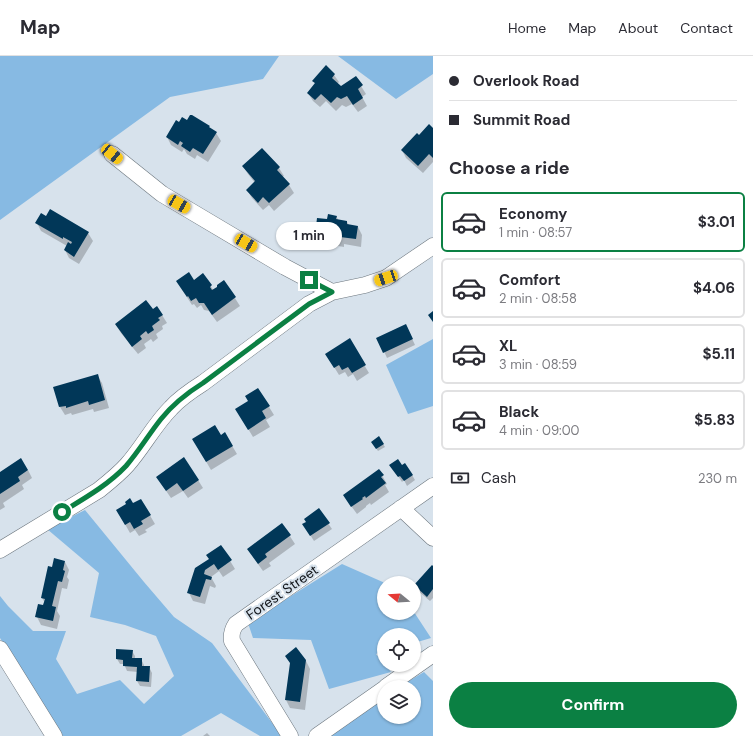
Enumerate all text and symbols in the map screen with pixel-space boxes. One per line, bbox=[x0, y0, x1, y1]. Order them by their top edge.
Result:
text: Map bbox=[20, 15, 60, 40]
text: Home bbox=[508, 19, 546, 37]
text: Map bbox=[568, 19, 596, 37]
text: About bbox=[618, 19, 658, 37]
text: Contact bbox=[680, 19, 733, 37]
text: Overlook Road bbox=[473, 71, 579, 91]
text: Summit Road bbox=[473, 110, 570, 130]
car bbox=[99, 142, 125, 166]
text: Choose a ride bbox=[449, 156, 570, 180]
car bbox=[166, 193, 192, 215]
icon: car bbox=[451, 204, 487, 240]
text: Economy bbox=[499, 204, 567, 224]
text: $3.01 bbox=[698, 212, 735, 232]
callout: 1 min bbox=[276, 222, 342, 250]
text: 1 min · 08:57 bbox=[499, 224, 572, 241]
text: 1 min bbox=[293, 227, 325, 244]
car bbox=[233, 232, 259, 254]
car bbox=[373, 269, 399, 287]
icon: car bbox=[451, 270, 487, 306]
text: Comfort bbox=[499, 270, 560, 290]
route end bbox=[300, 271, 318, 289]
text: $4.06 bbox=[693, 278, 735, 298]
text: 2 min · 08:58 bbox=[499, 290, 577, 307]
icon: car bbox=[451, 336, 487, 372]
text: XL bbox=[499, 336, 517, 356]
text: $5.11 bbox=[702, 344, 735, 364]
text: 3 min · 08:59 bbox=[499, 356, 577, 373]
icon: car bbox=[451, 402, 487, 438]
text: Black bbox=[499, 402, 539, 422]
text: $5.83 bbox=[694, 410, 735, 430]
text: 4 min · 09:00 bbox=[499, 422, 579, 439]
icon: cash bbox=[449, 467, 471, 489]
text: Cash bbox=[481, 468, 516, 488]
text: 230 m bbox=[698, 470, 737, 487]
route start bbox=[53, 503, 71, 521]
street label: Forest Street bbox=[242, 561, 322, 623]
north arrow bbox=[377, 576, 421, 620]
map controls bbox=[377, 576, 421, 724]
button: locate bbox=[377, 628, 421, 672]
button: layers bbox=[377, 680, 421, 724]
button: Confirm bbox=[449, 682, 737, 728]

